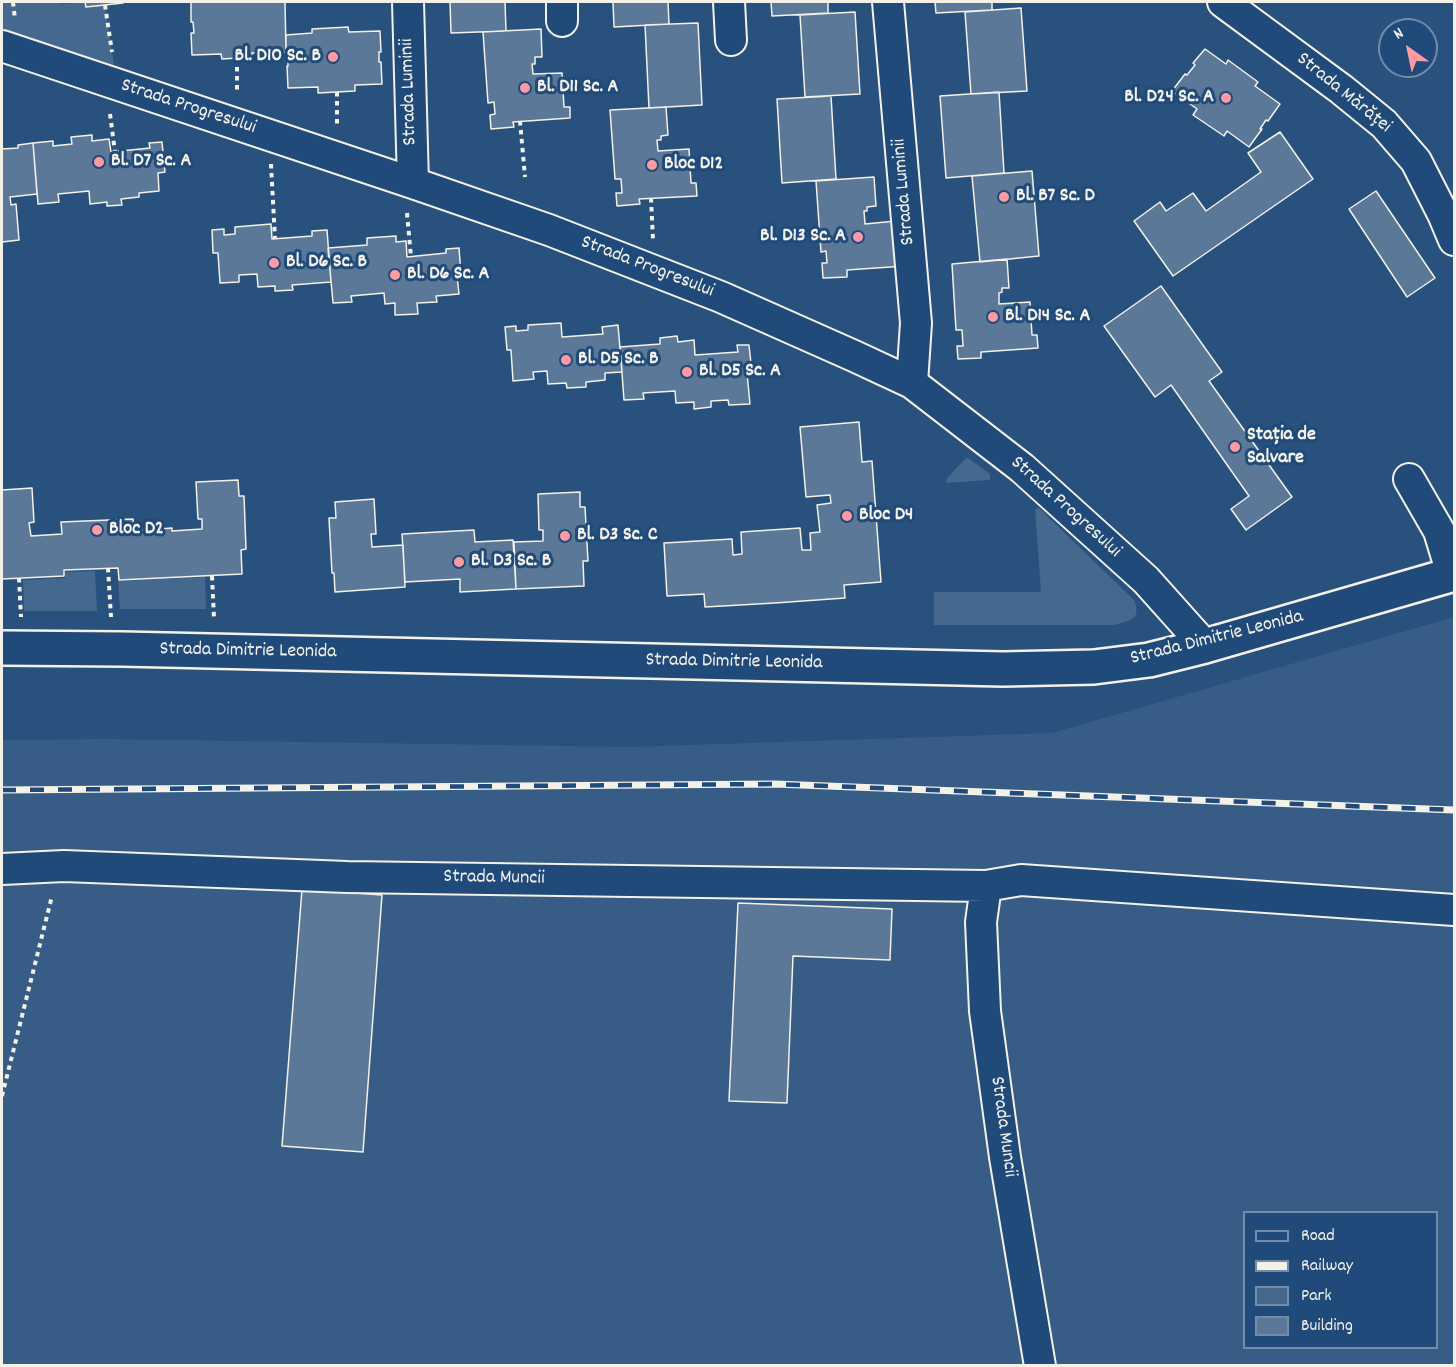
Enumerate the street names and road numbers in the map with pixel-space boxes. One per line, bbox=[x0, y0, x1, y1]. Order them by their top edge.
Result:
street label: Strada Luminii bbox=[396, 38, 424, 146]
street label: Strada Mărăței bbox=[1291, 48, 1395, 140]
street label: Strada Progresului bbox=[117, 75, 259, 141]
street label: Strada Luminii bbox=[888, 138, 922, 246]
street label: Strada Progresului bbox=[577, 232, 717, 304]
street label: Strada Progresului bbox=[1005, 452, 1125, 564]
street label: Strada Dimitrie Leonida bbox=[1128, 606, 1306, 672]
street label: Strada Dimitrie Leonida bbox=[159, 638, 337, 666]
street label: Strada Dimitrie Leonida bbox=[645, 649, 823, 677]
street label: Strada Muncii bbox=[443, 866, 545, 892]
street label: Strada Muncii bbox=[983, 1075, 1021, 1179]

